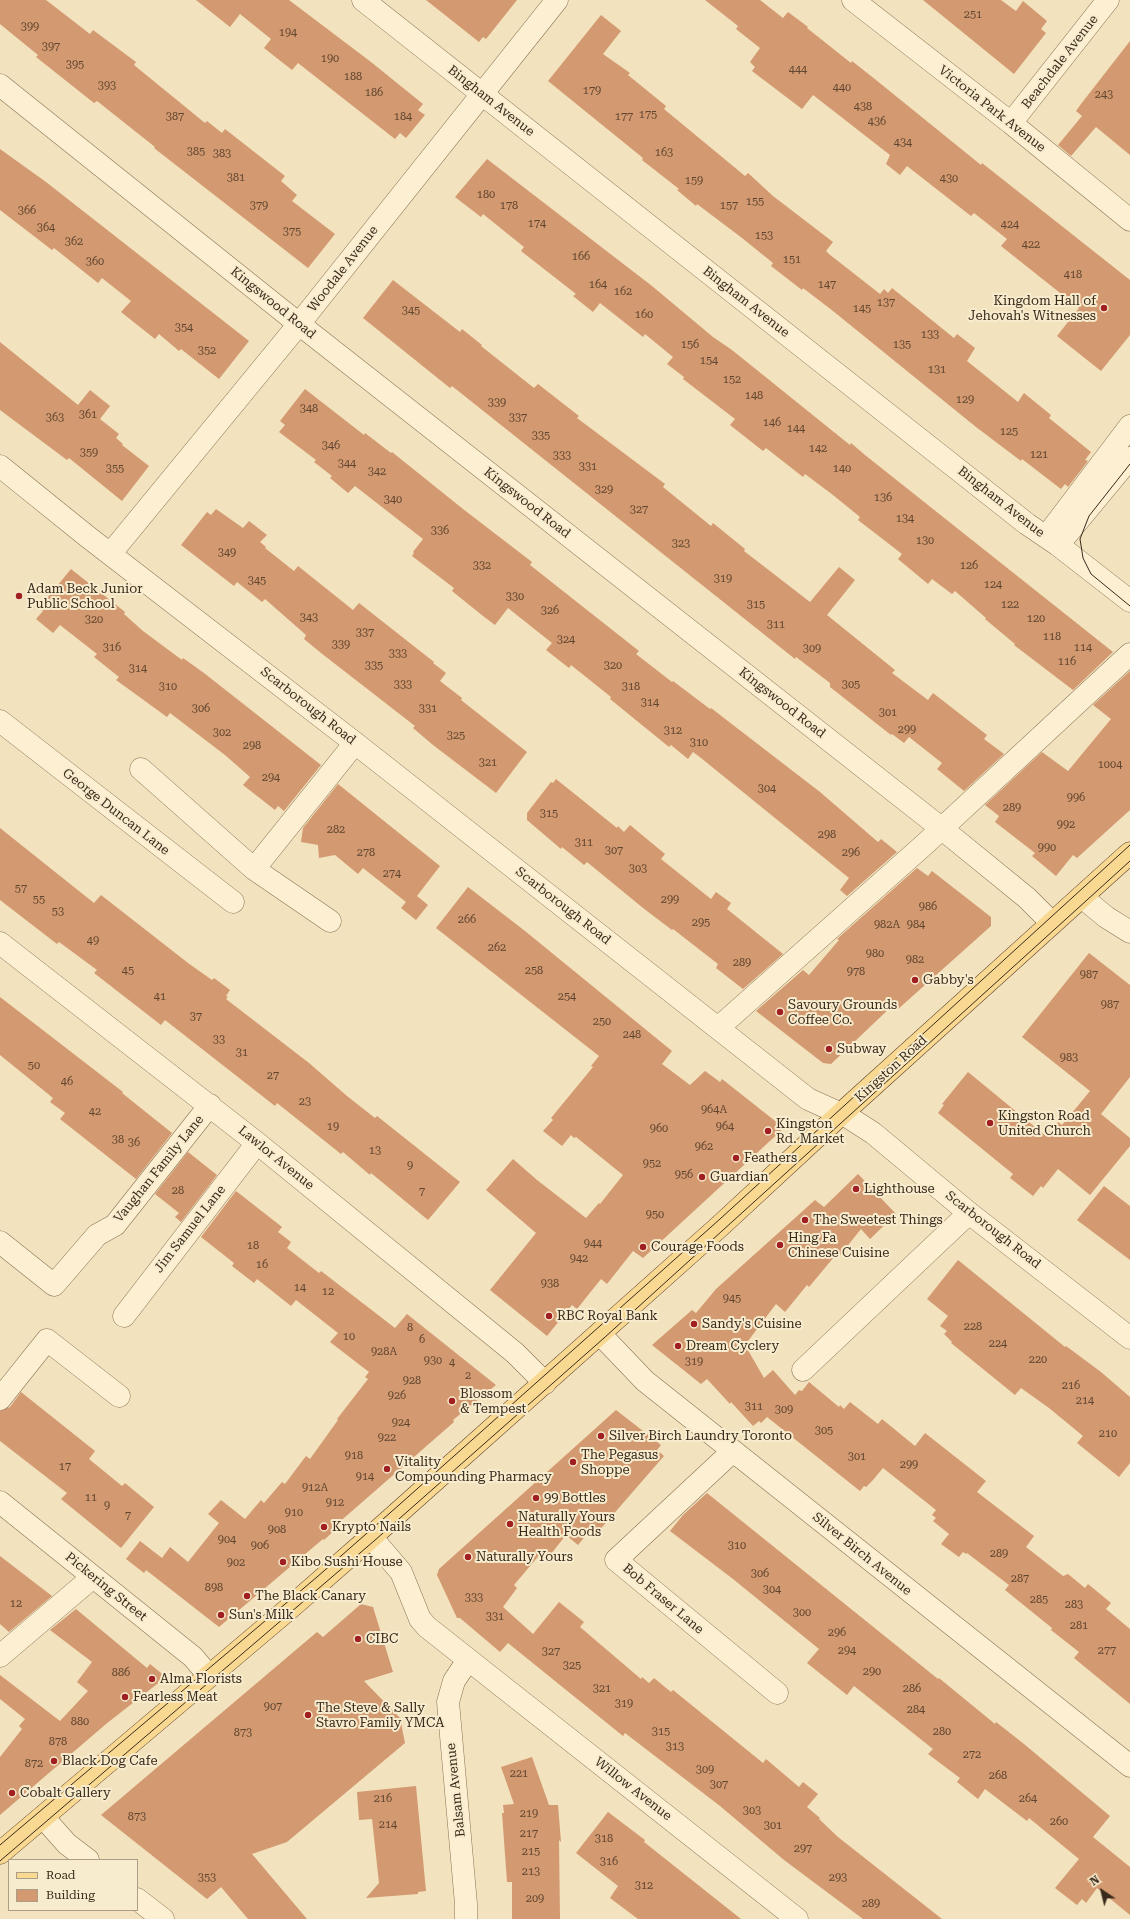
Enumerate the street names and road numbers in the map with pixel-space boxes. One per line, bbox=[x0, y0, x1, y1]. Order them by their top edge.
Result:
street label: Beachdale Avenue bbox=[1019, 12, 1101, 112]
street label: Bingham Avenue bbox=[445, 62, 537, 140]
street label: Victoria Park Avenue bbox=[935, 62, 1049, 156]
street label: Woodale Avenue bbox=[305, 223, 381, 315]
street label: Bingham Avenue bbox=[700, 263, 792, 341]
street label: Kingswood Road bbox=[227, 264, 319, 342]
street label: Bingham Avenue bbox=[955, 463, 1047, 541]
street label: Kingswood Road bbox=[481, 464, 573, 542]
street label: Scarborough Road bbox=[257, 664, 359, 748]
street label: Kingswood Road bbox=[736, 664, 828, 742]
street label: George Duncan Lane bbox=[59, 765, 173, 859]
street label: Scarborough Road bbox=[512, 864, 614, 948]
street label: Kingston Road bbox=[852, 1032, 930, 1106]
street label: Vaughan Family Lane bbox=[111, 1112, 207, 1226]
street label: Lawlor Avenue bbox=[235, 1123, 317, 1193]
street label: Jim Samuel Lane bbox=[151, 1182, 229, 1276]
street label: Scarborough Road bbox=[942, 1188, 1044, 1272]
street label: Silver Birch Avenue bbox=[809, 1509, 915, 1599]
street label: Pickering Street bbox=[62, 1549, 150, 1625]
street label: Bob Fraser Lane bbox=[619, 1561, 707, 1637]
street label: Balsam Avenue bbox=[443, 1742, 469, 1838]
street label: Willow Avenue bbox=[591, 1754, 675, 1824]

